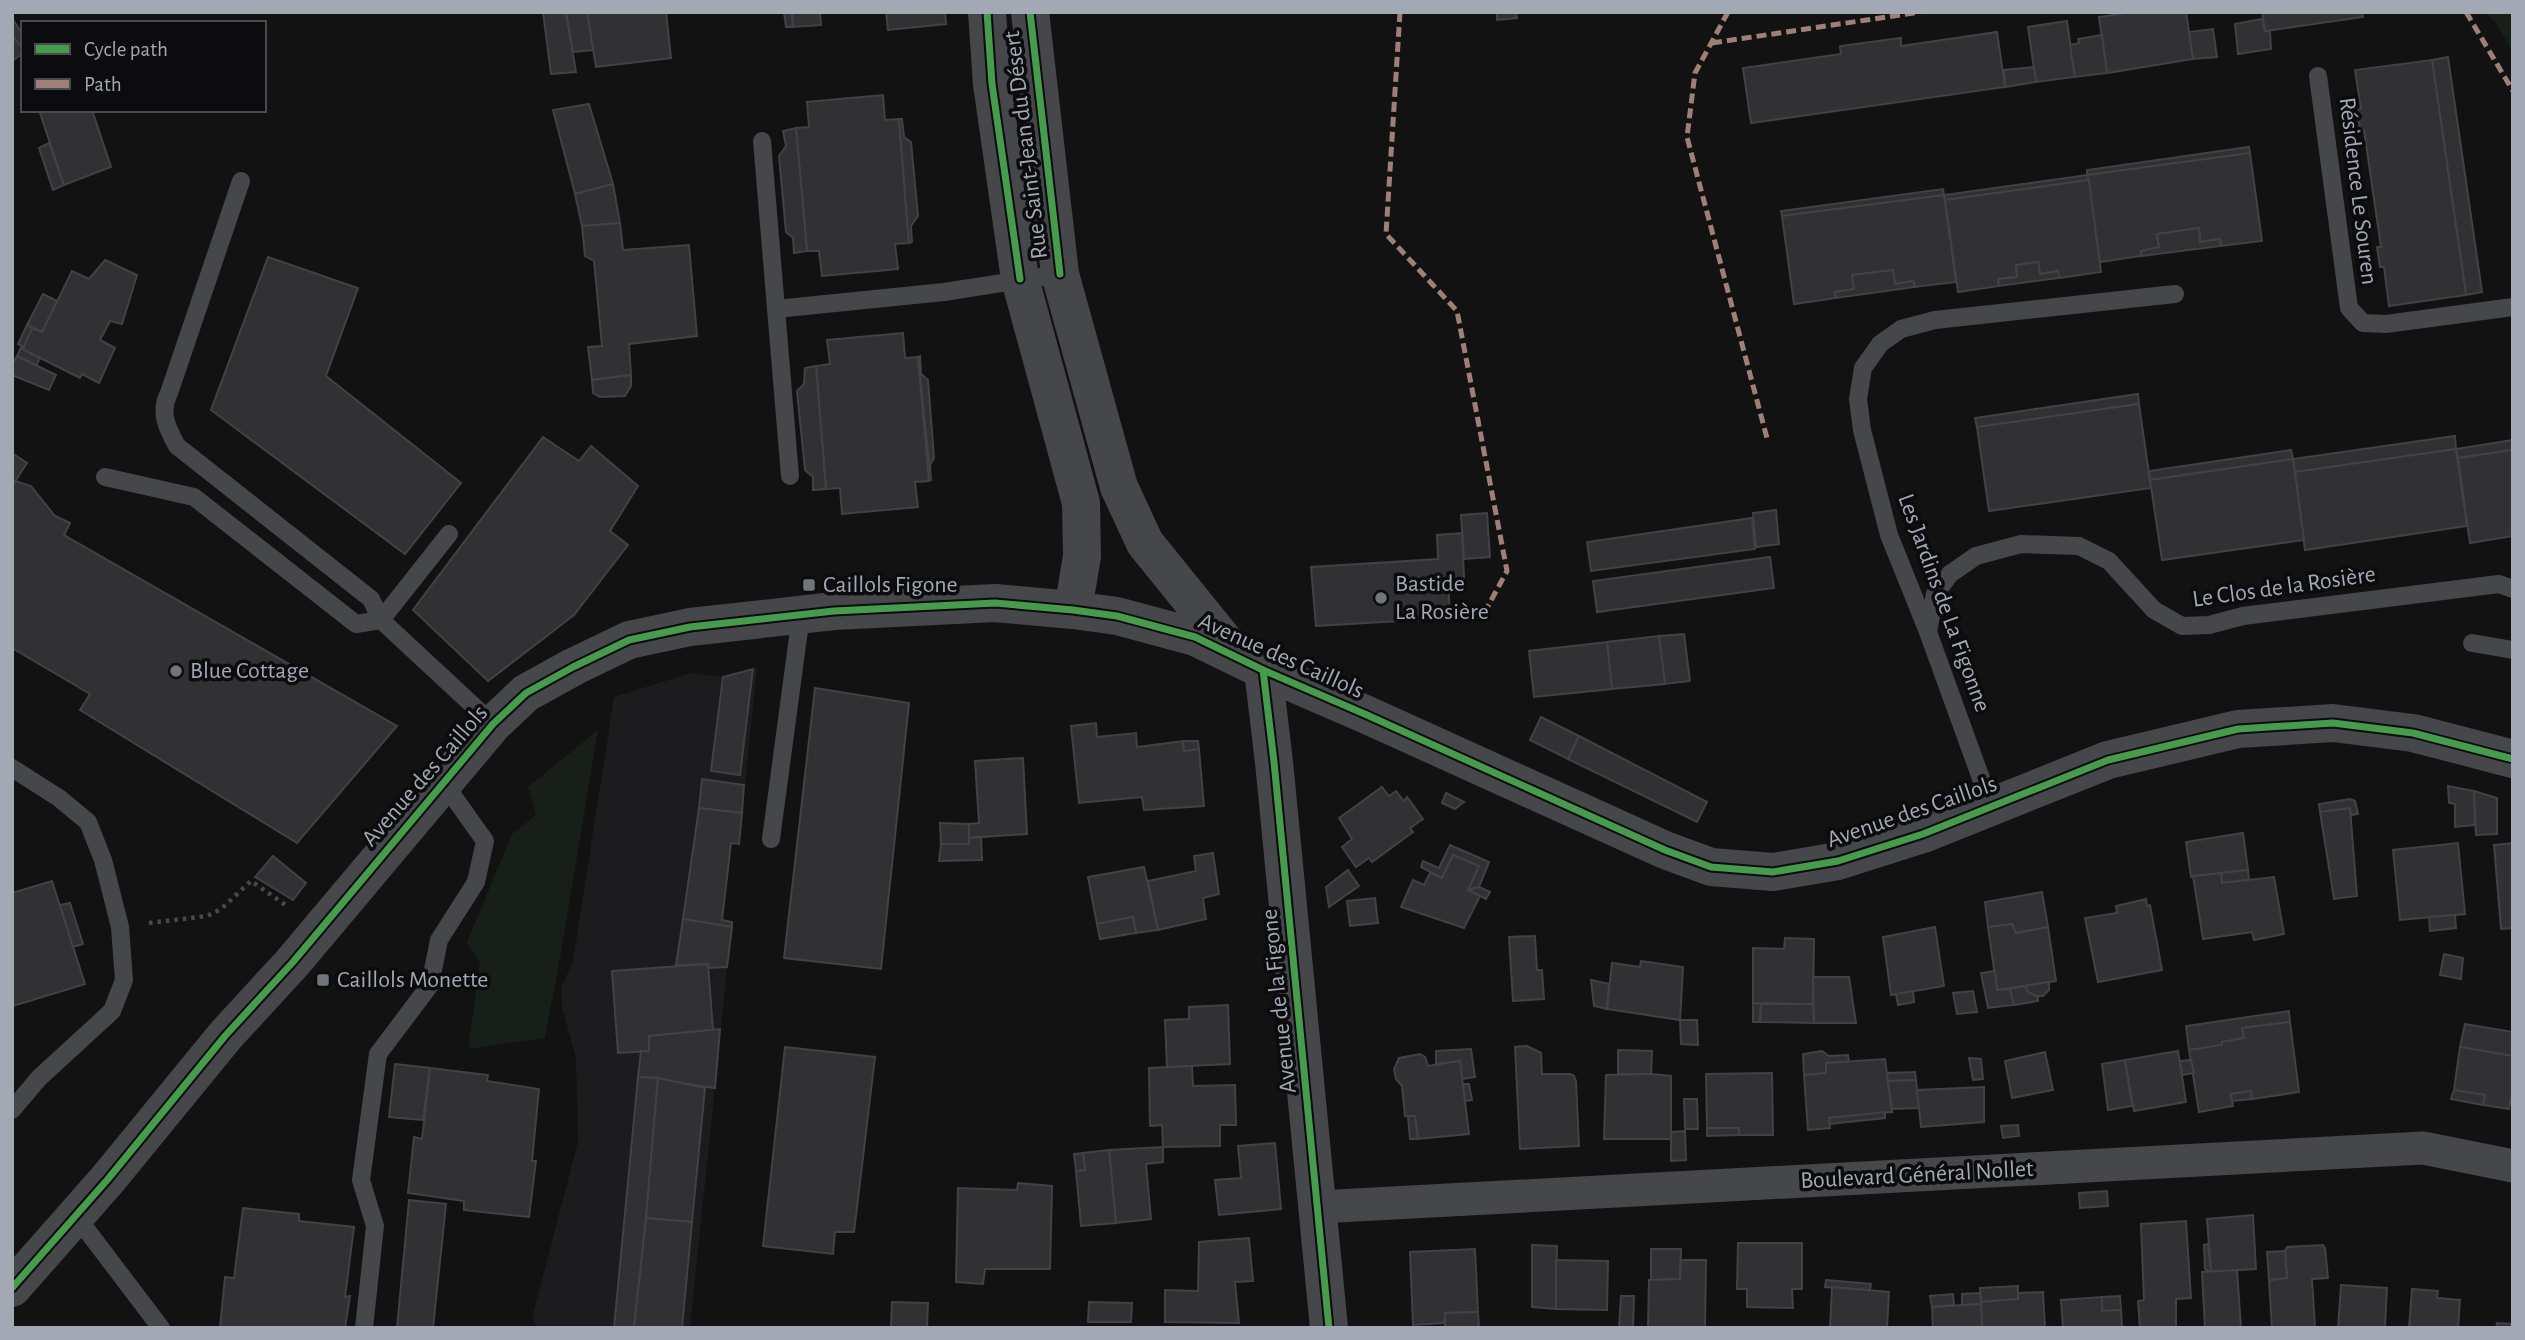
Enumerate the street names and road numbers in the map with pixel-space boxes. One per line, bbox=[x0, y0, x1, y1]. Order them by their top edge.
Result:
street label: Rue Saint-Jean du Désert bbox=[1000, 29, 1052, 261]
street label: Résidence Le Souren bbox=[2335, 96, 2381, 286]
street label: Les Jardins de La Figonne bbox=[1893, 491, 1995, 715]
street label: Le Clos de la Rosière bbox=[2191, 562, 2377, 612]
street label: Avenue des Caillols bbox=[1195, 609, 1367, 703]
street label: Avenue des Caillols bbox=[358, 701, 492, 851]
street label: Avenue des Caillols bbox=[1824, 772, 2000, 852]
street label: Avenue de la Figone bbox=[1257, 908, 1301, 1094]
street label: Boulevard Général Nollet bbox=[1800, 1157, 2035, 1193]

